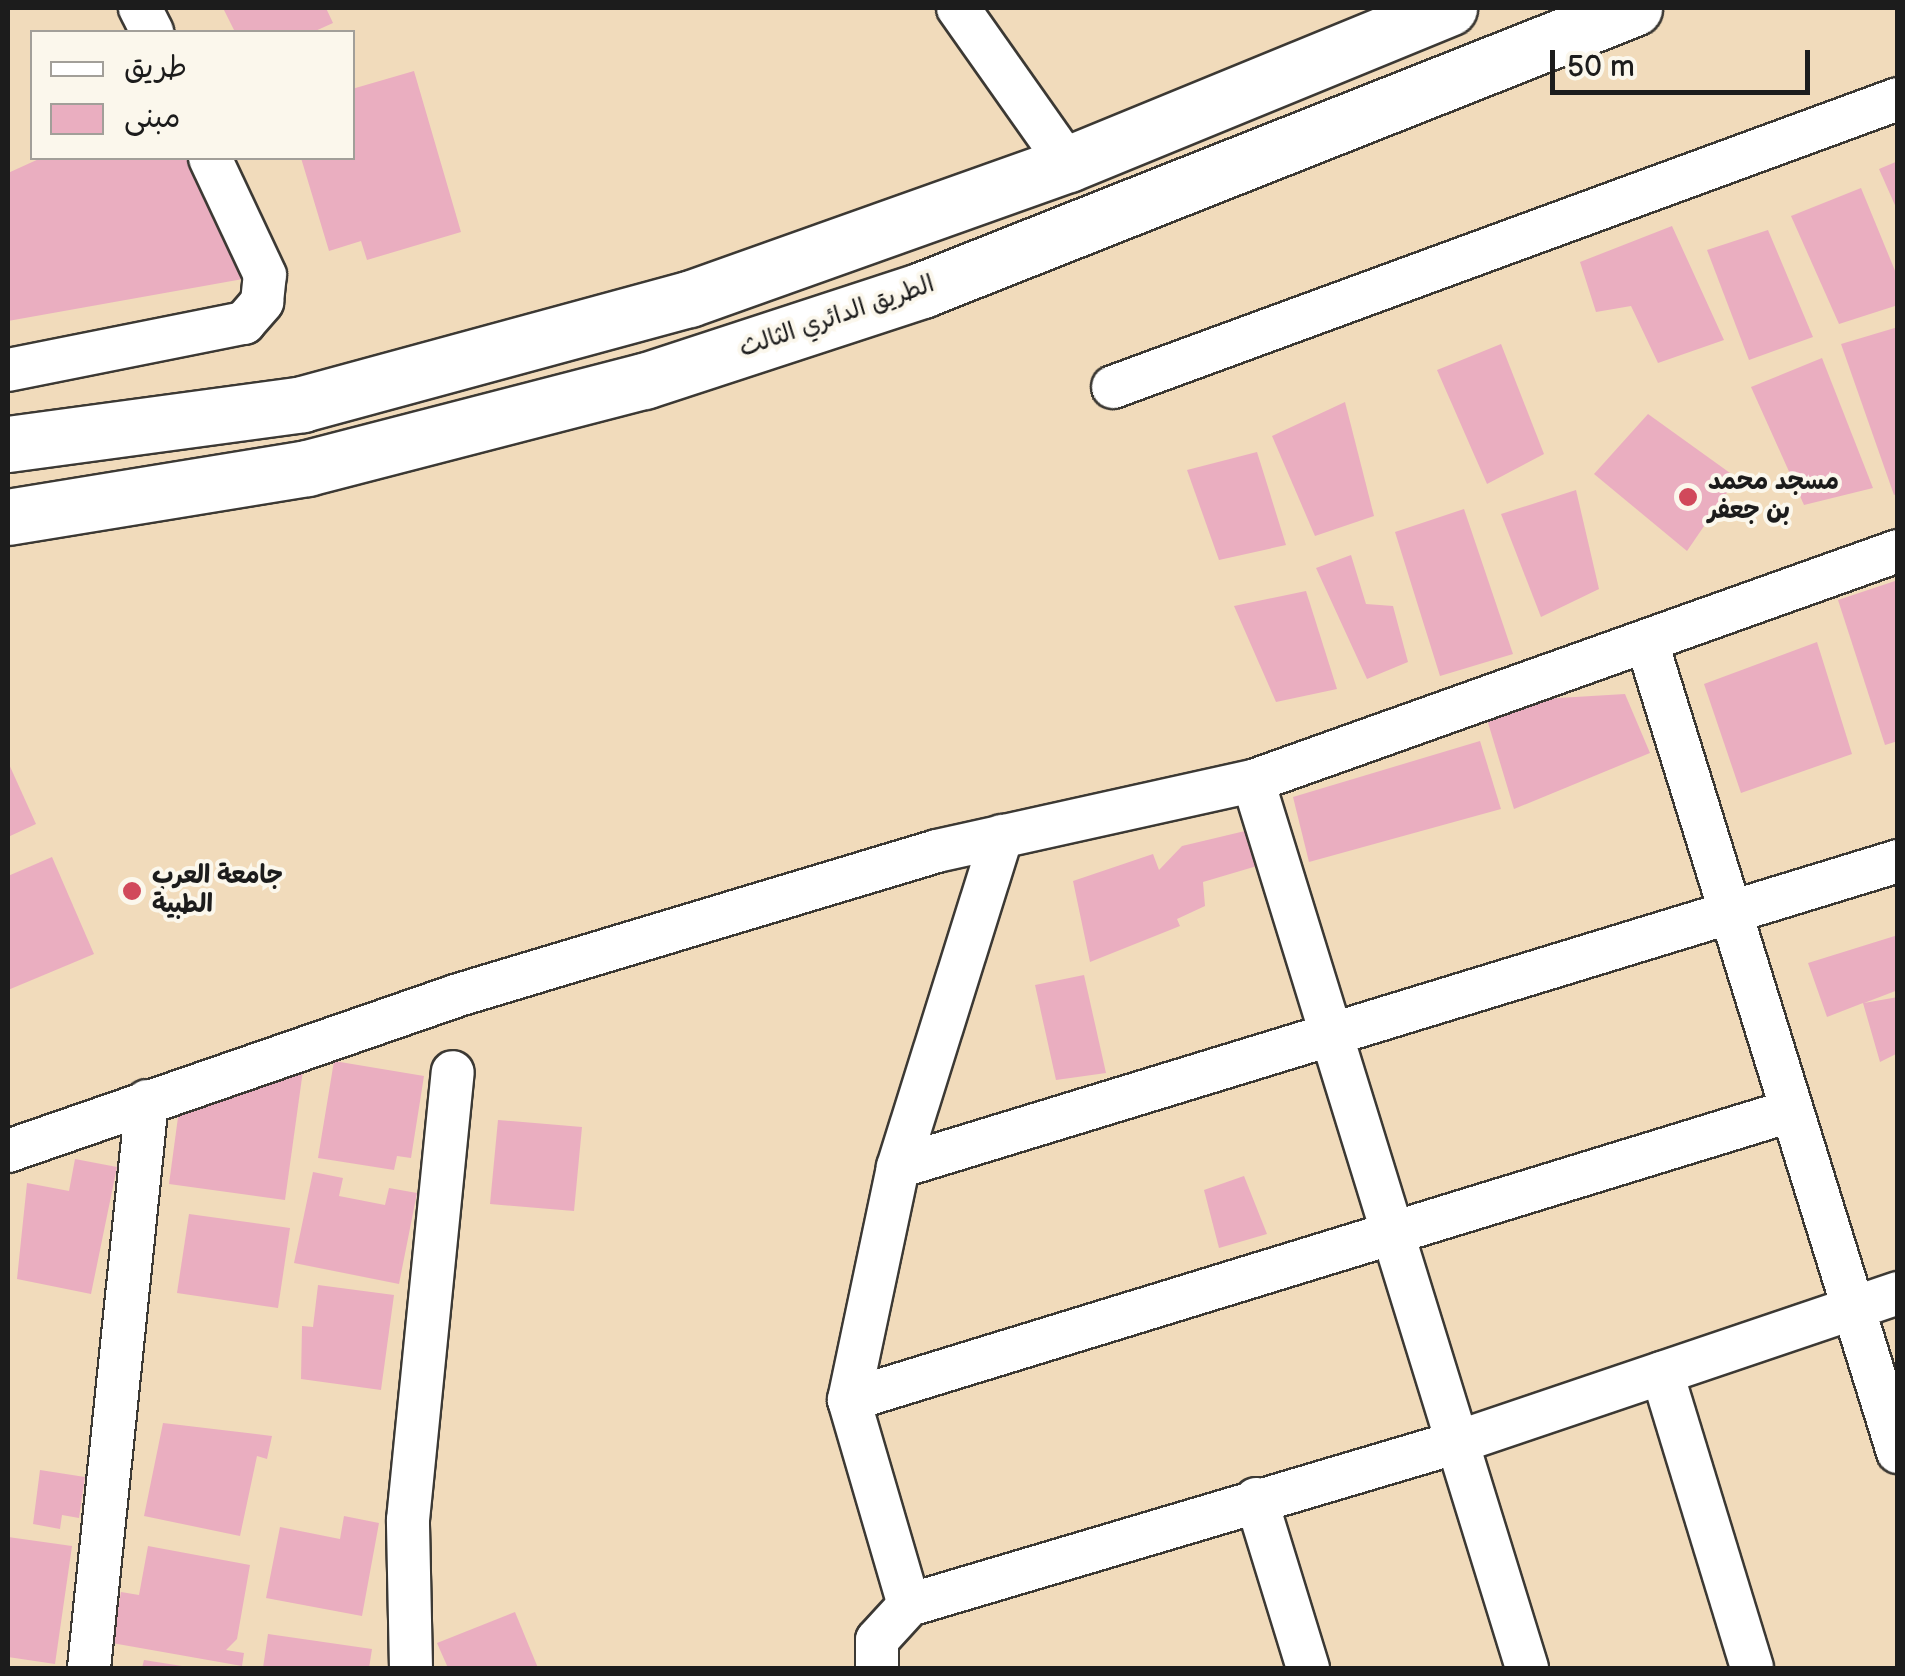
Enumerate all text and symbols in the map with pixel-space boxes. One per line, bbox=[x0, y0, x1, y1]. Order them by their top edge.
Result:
legend bbox=[30, 30, 355, 160]
scale bar bbox=[1555, 30, 1815, 92]
text: 50 m bbox=[1567, 49, 1635, 85]
text: طريق bbox=[124, 50, 187, 86]
text: مبنى bbox=[124, 100, 180, 136]
street label: الطريق الدائري الثالث bbox=[735, 270, 939, 364]
place label: مسجد محمد بن جعفر bbox=[1708, 468, 1839, 527]
marker: مسجد محمد بن جعفر bbox=[1677, 486, 1699, 508]
place label: جامعة العرب الطبية bbox=[152, 862, 283, 921]
marker: جامعة العرب الطبية bbox=[121, 880, 143, 902]

